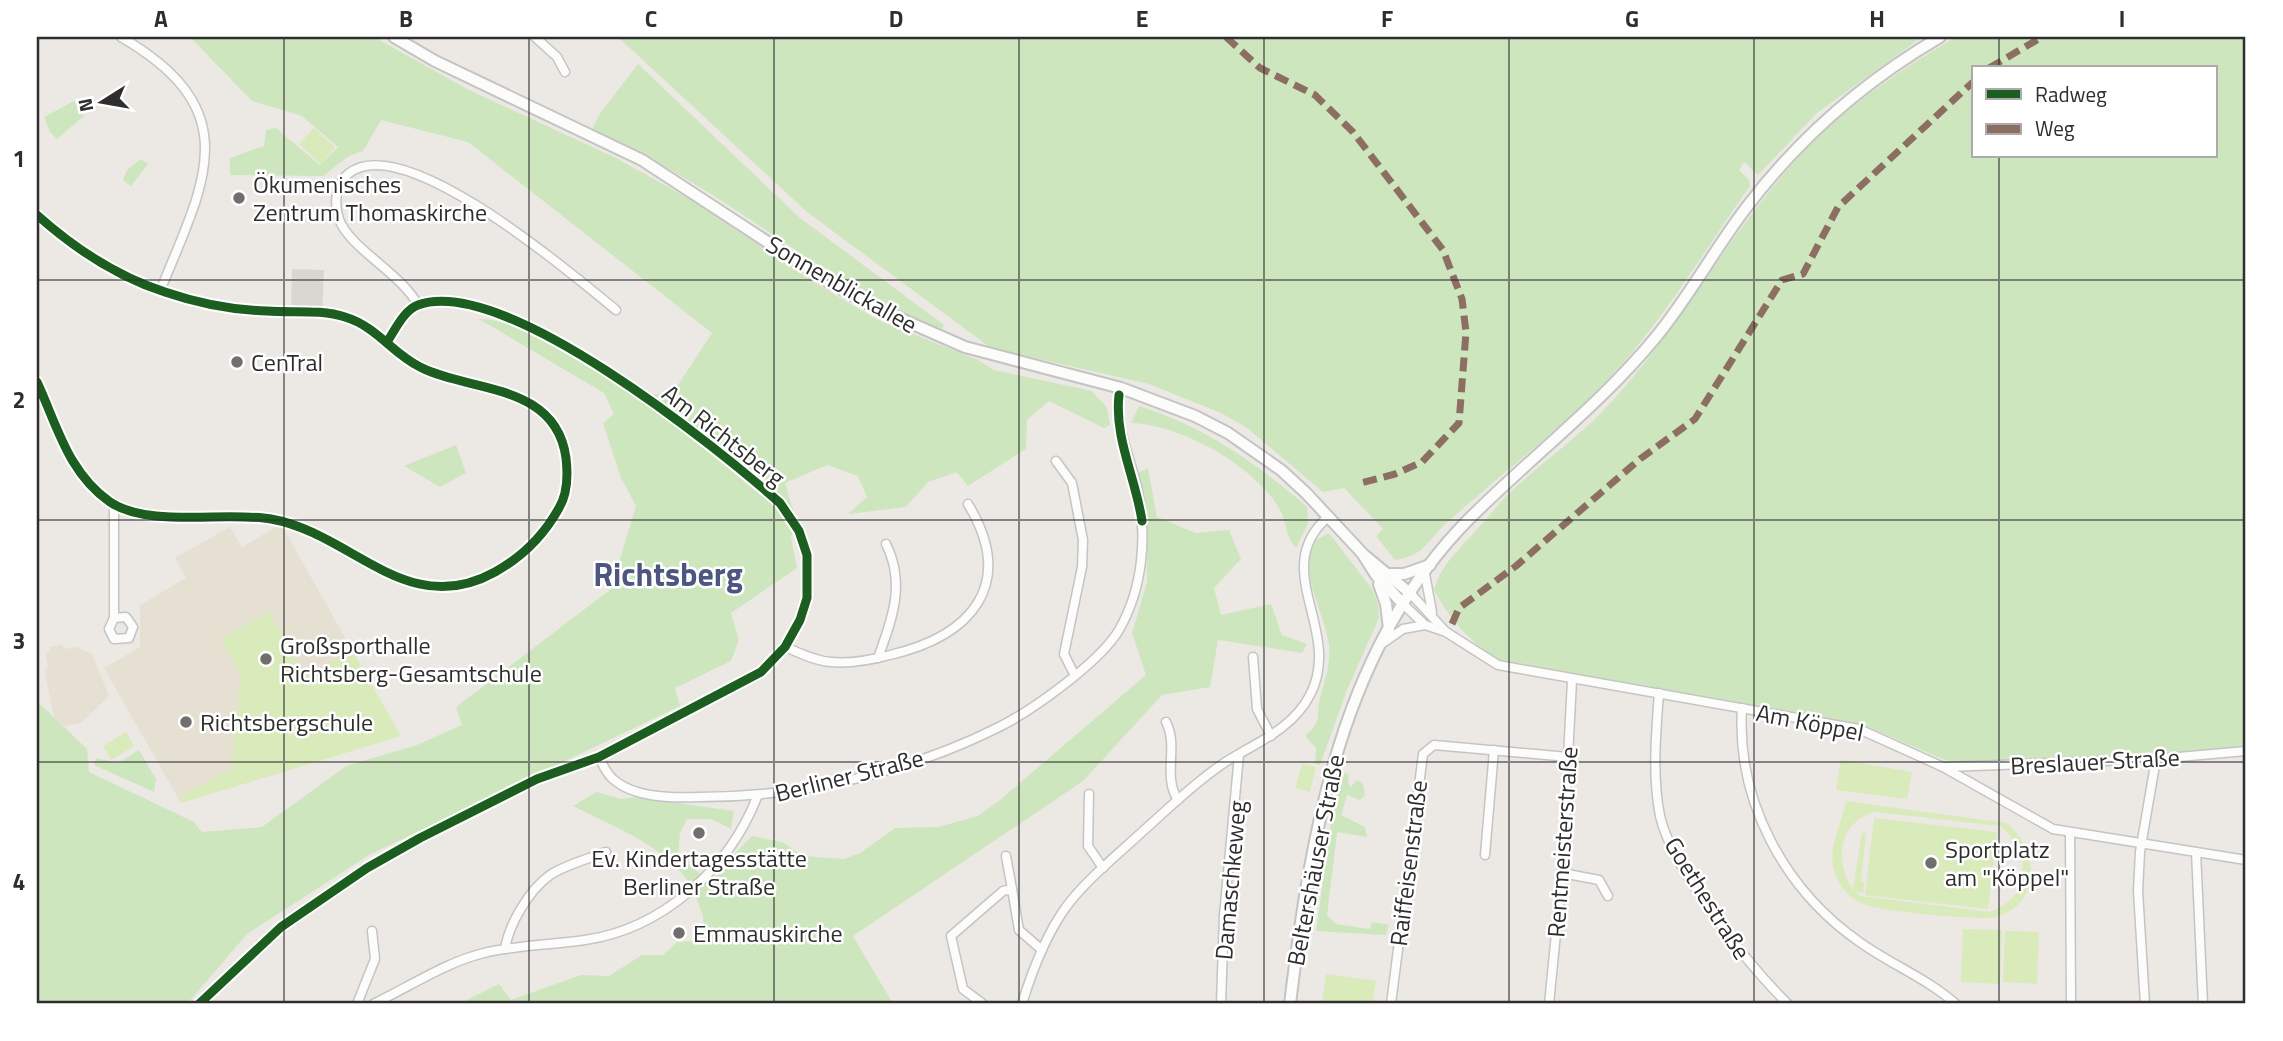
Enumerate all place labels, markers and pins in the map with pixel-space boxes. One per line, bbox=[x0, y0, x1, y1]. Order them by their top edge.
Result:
place label: Ökumenisches Zentrum Thomaskirche bbox=[253, 166, 487, 230]
marker: Ökumenisches Zentrum Thomaskirche bbox=[231, 190, 247, 206]
place label: CenTral bbox=[251, 344, 323, 380]
marker: CenTral bbox=[229, 354, 245, 370]
place label: Großsporthalle Richtsberg-Gesamtschule bbox=[280, 627, 542, 691]
marker: Großsporthalle Richtsberg-Gesamtschule bbox=[258, 651, 274, 667]
place label: Richtsbergschule bbox=[200, 704, 373, 740]
marker: Richtsbergschule bbox=[178, 714, 194, 730]
marker: Ev. Kindertagesstätte Berliner Straße bbox=[691, 825, 707, 841]
place label: Sportplatz am "Köppel" bbox=[1945, 831, 2069, 895]
place label: Ev. Kindertagesstätte Berliner Straße bbox=[591, 840, 807, 904]
marker: Sportplatz am "Köppel" bbox=[1923, 855, 1939, 871]
place label: Emmauskirche bbox=[693, 915, 843, 951]
marker: Emmauskirche bbox=[671, 925, 687, 941]

